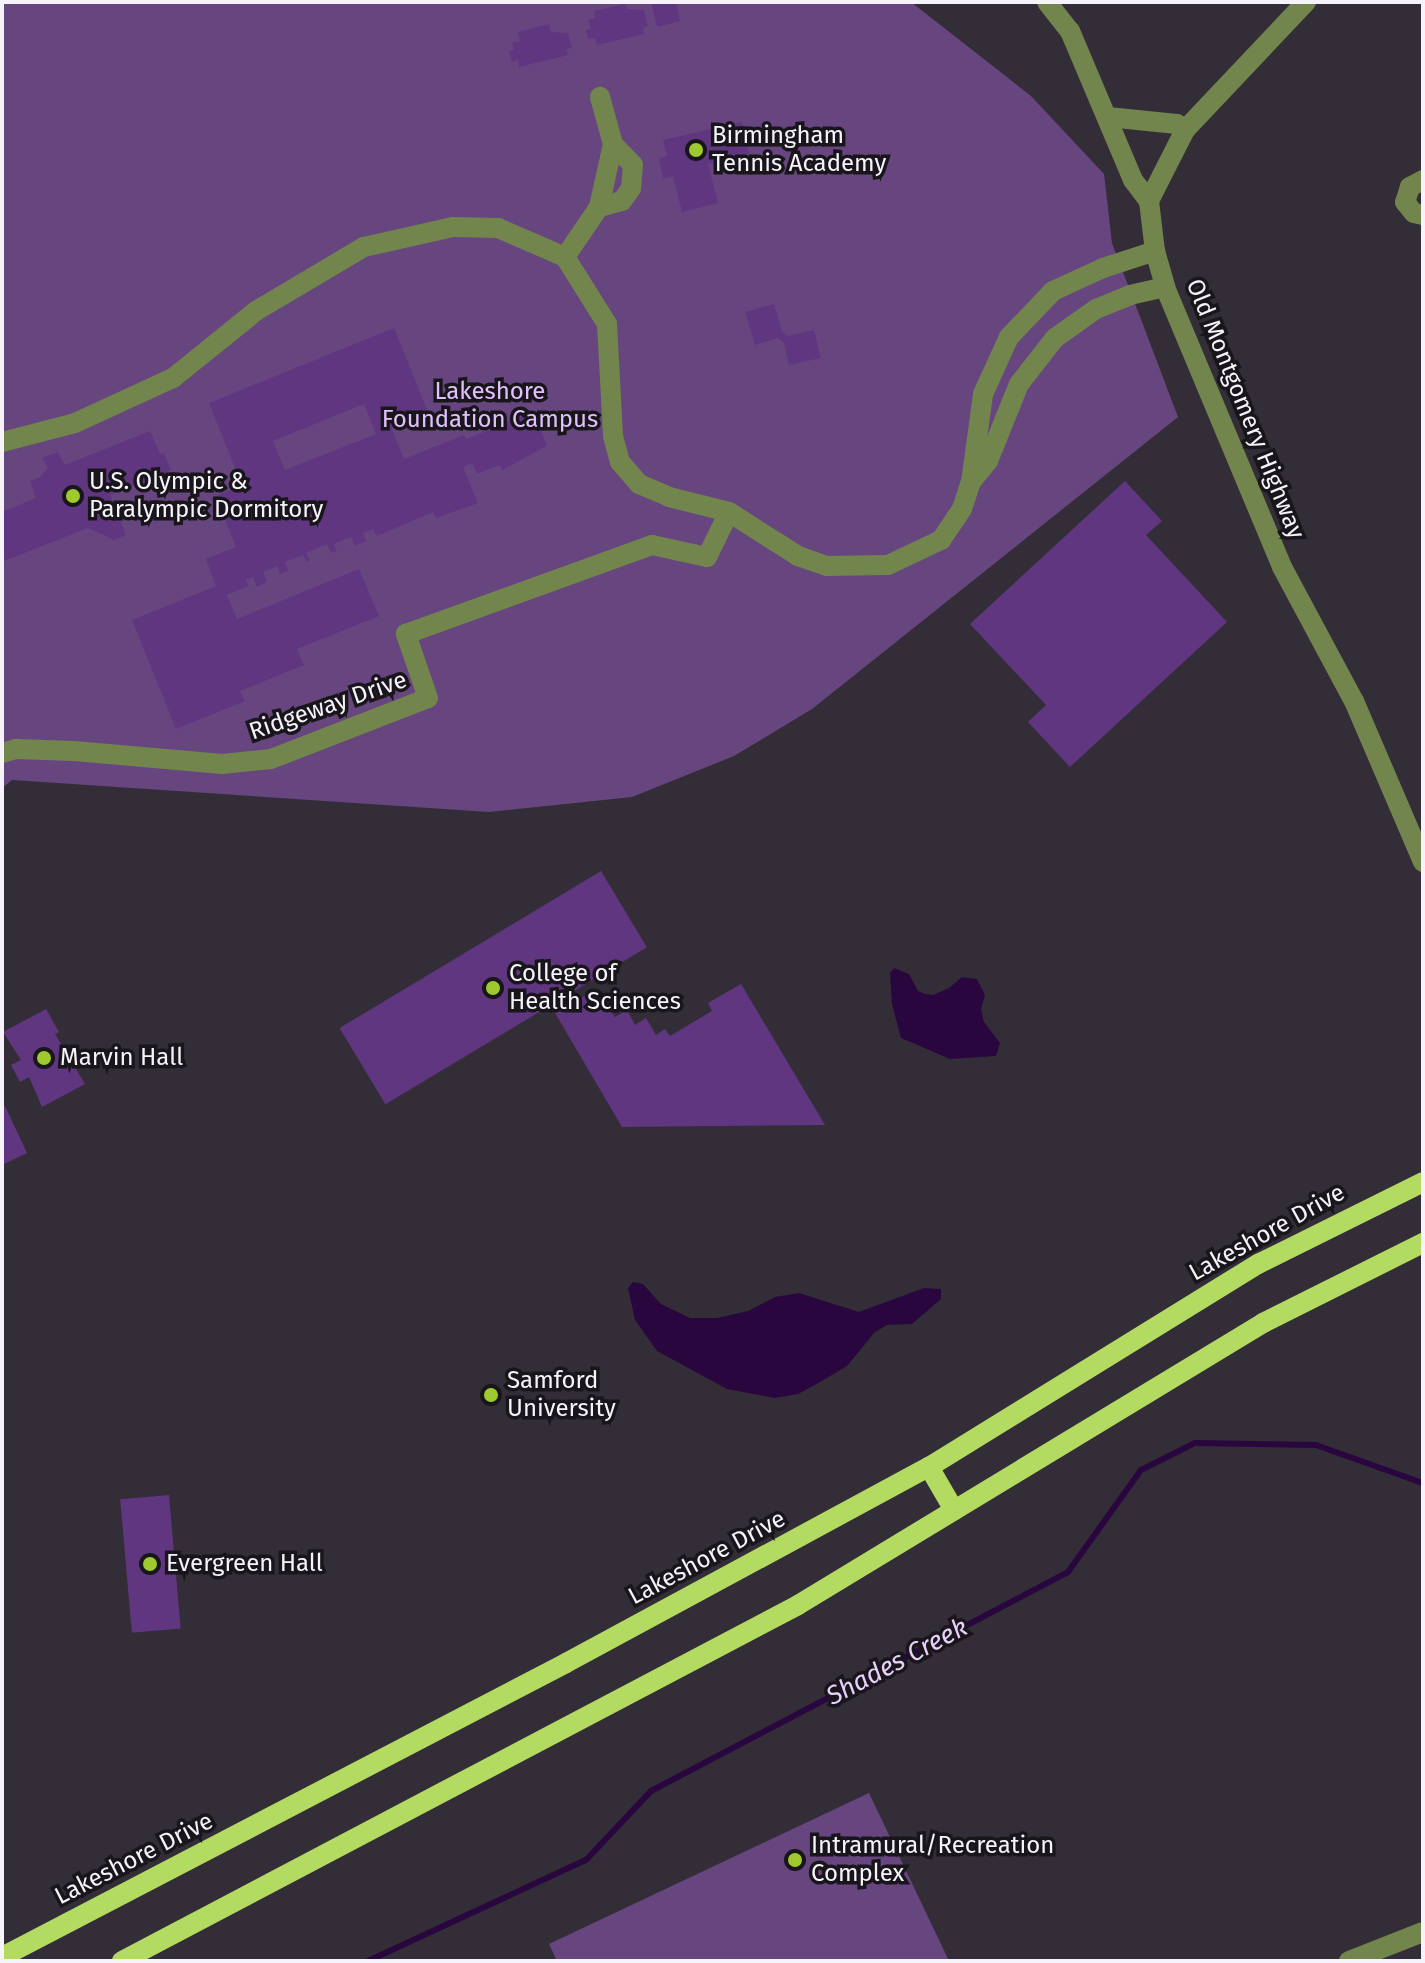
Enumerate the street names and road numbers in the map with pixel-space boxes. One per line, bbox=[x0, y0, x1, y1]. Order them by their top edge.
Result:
street label: Old Montgomery Highway bbox=[1180, 275, 1310, 543]
street label: Ridgeway Drive bbox=[245, 666, 411, 746]
street label: Lakeshore Drive bbox=[1184, 1178, 1350, 1288]
street label: Lakeshore Drive bbox=[624, 1505, 790, 1611]
street label: Lakeshore Drive bbox=[50, 1807, 218, 1911]

